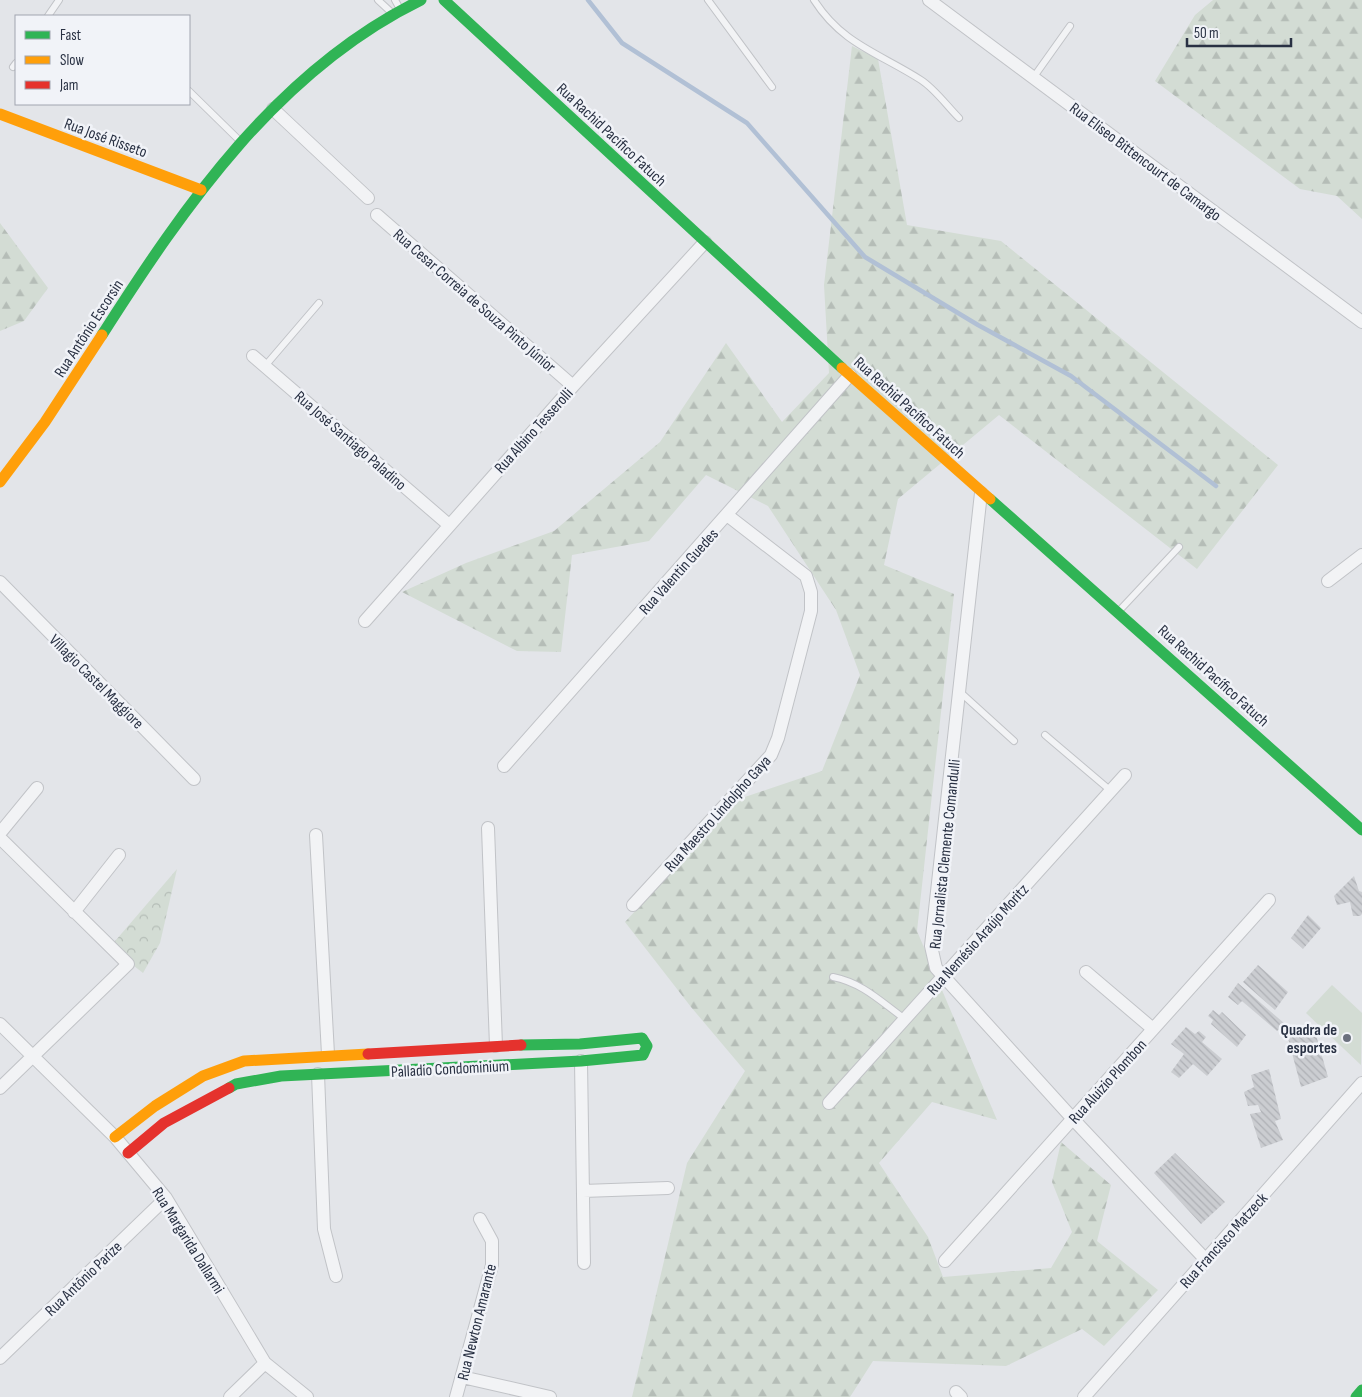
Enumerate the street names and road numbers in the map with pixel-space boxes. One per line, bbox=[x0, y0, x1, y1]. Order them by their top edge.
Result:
street label: Rua Rachid Pacífico Fatuch bbox=[552, 79, 670, 191]
street label: Rua Eliseo Bittencourt de Camargo bbox=[1066, 99, 1225, 225]
street label: Rua José Risseto bbox=[61, 115, 150, 162]
street label: Rua Cesar Correia de Souza Pinto Júnior bbox=[389, 225, 559, 377]
street label: Rua Antônio Escorsin bbox=[51, 276, 128, 381]
street label: Rua Rachid Pacífico Fatuch bbox=[850, 353, 968, 463]
street label: Rua Albino Tesserolli bbox=[491, 384, 577, 478]
street label: Rua José Santiago Paladino bbox=[290, 387, 410, 495]
street label: Rua Valentin Guedes bbox=[636, 525, 723, 619]
street label: Rua Rachid Pacífico Fatuch bbox=[1154, 621, 1272, 731]
street label: Villagio Castel Maggiore bbox=[45, 631, 147, 733]
street label: Rua Maestro Lindolpho Gaya bbox=[661, 752, 775, 876]
street label: Rua Jornalista Clemente Comandulli bbox=[926, 758, 965, 950]
street label: Rua Nemésio Araújo Moritz bbox=[923, 880, 1033, 999]
street label: Rua Aluizio Plombon bbox=[1065, 1036, 1151, 1128]
street label: Palladio Condominium bbox=[391, 1057, 510, 1082]
street label: Rua Margarida Dallarmi bbox=[147, 1184, 228, 1297]
street label: Rua Francisco Matzeck bbox=[1176, 1189, 1272, 1293]
street label: Rua Antônio Parize bbox=[42, 1238, 126, 1320]
street label: Rua Newton Amarante bbox=[454, 1262, 501, 1383]

